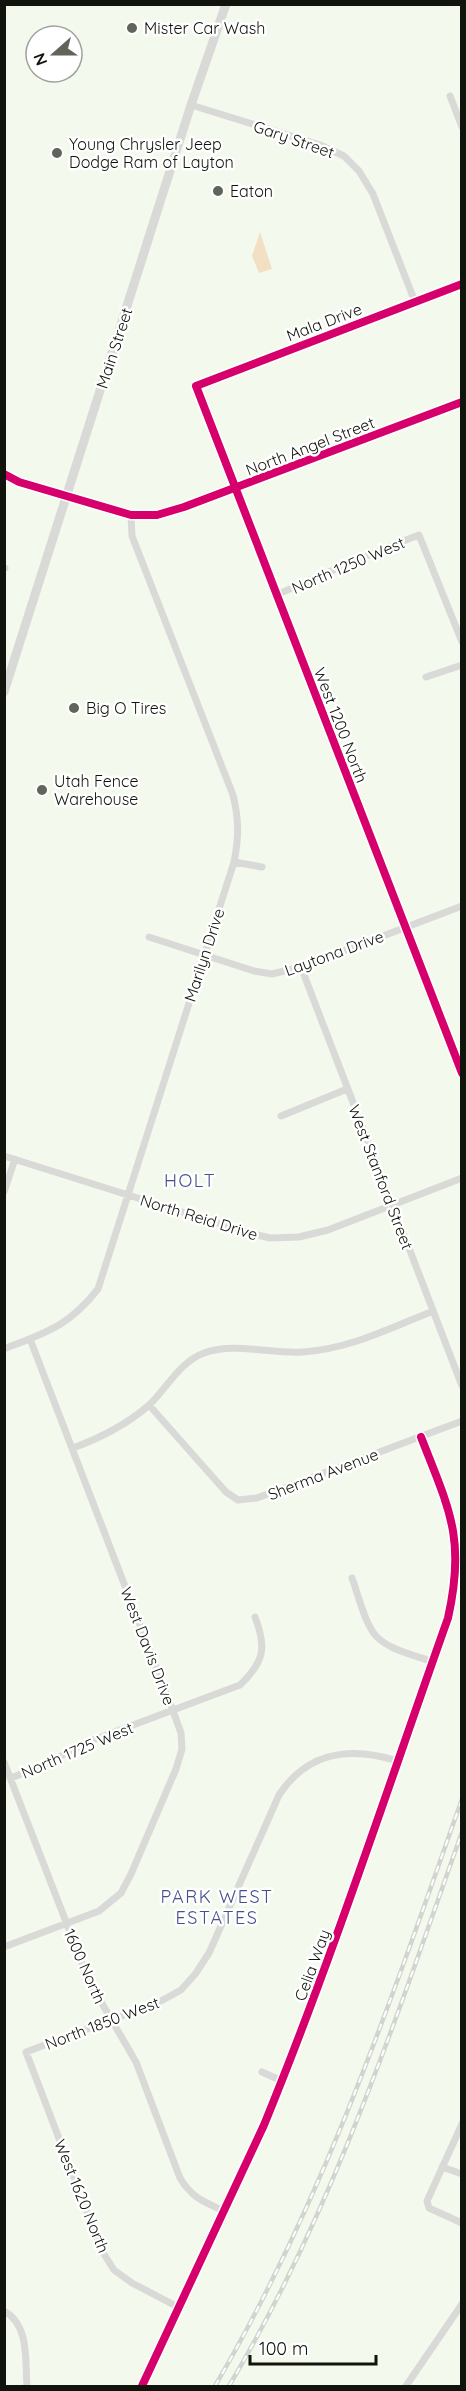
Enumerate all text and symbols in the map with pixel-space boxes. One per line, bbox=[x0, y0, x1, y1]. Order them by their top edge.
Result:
place label: Mister Car Wash bbox=[144, 18, 265, 38]
marker: Mister Car Wash bbox=[125, 21, 139, 35]
north arrow bbox=[24, 24, 84, 84]
text: N bbox=[29, 50, 51, 68]
street label: Gary Street bbox=[251, 116, 337, 162]
place label: Young Chrysler Jeep Dodge Ram of Layton bbox=[69, 134, 234, 172]
marker: Young Chrysler Jeep Dodge Ram of Layton bbox=[50, 146, 64, 160]
place label: Eaton bbox=[230, 181, 273, 201]
marker: Eaton bbox=[211, 184, 225, 198]
street label: Mala Drive bbox=[283, 298, 365, 346]
street label: Main Street bbox=[92, 305, 136, 391]
street label: North Angel Street bbox=[243, 412, 377, 480]
street label: North 1250 West bbox=[288, 532, 408, 598]
street label: West 1200 North bbox=[310, 665, 372, 785]
place label: Big O Tires bbox=[86, 698, 166, 718]
marker: Big O Tires bbox=[67, 701, 81, 715]
place label: Utah Fence Warehouse bbox=[54, 771, 138, 809]
marker: Utah Fence Warehouse bbox=[35, 783, 49, 797]
street label: Marilyn Drive bbox=[179, 906, 229, 1004]
street label: Laytona Drive bbox=[282, 926, 386, 980]
street label: West Stanford Street bbox=[344, 1102, 418, 1252]
district label: HOLT bbox=[164, 1169, 216, 1192]
street label: North Reid Drive bbox=[138, 1190, 260, 1244]
street label: Sherma Avenue bbox=[265, 1444, 381, 1504]
street label: West Davis Drive bbox=[116, 1584, 180, 1708]
street label: North 1725 West bbox=[18, 1717, 136, 1783]
district label: PARK WEST ESTATES bbox=[161, 1885, 273, 1929]
street label: 1600 North bbox=[60, 1925, 110, 2007]
street label: Celia Way bbox=[290, 1926, 334, 2004]
street label: North 1850 West bbox=[42, 1992, 162, 2054]
street label: West 1620 North bbox=[50, 2136, 114, 2256]
scale bar bbox=[250, 2328, 376, 2366]
text: 100 m bbox=[259, 2337, 308, 2360]

